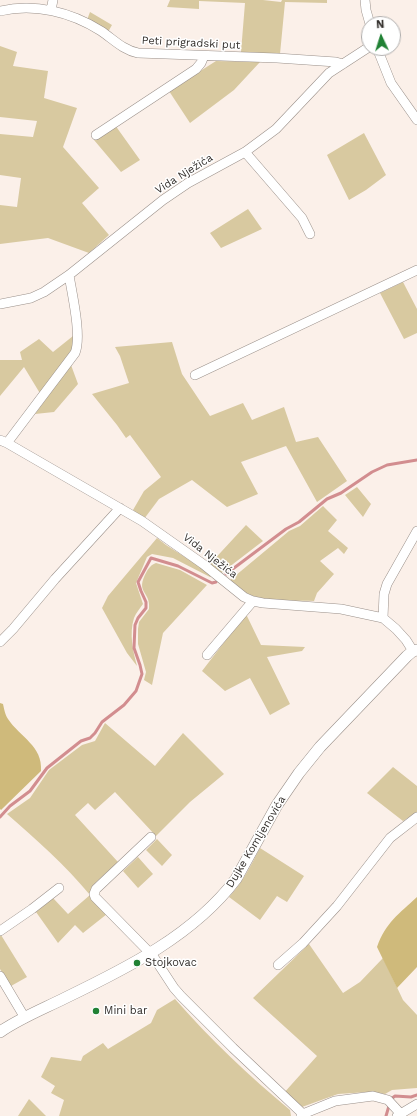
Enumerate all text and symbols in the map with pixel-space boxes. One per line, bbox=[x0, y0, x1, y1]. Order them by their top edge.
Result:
north arrow bbox=[361, 16, 401, 56]
text: N bbox=[376, 18, 385, 31]
street label: Peti prigradski put bbox=[141, 34, 241, 52]
street label: Vida Nježića bbox=[153, 151, 215, 197]
street label: Vida Nježića bbox=[180, 531, 240, 581]
street label: Dujke Komljenovića bbox=[223, 794, 289, 890]
place label: Stojkovac bbox=[145, 956, 197, 970]
marker: Stojkovac bbox=[132, 958, 142, 968]
place label: Mini bar bbox=[104, 1004, 147, 1018]
marker: Mini bar bbox=[91, 1006, 101, 1016]

